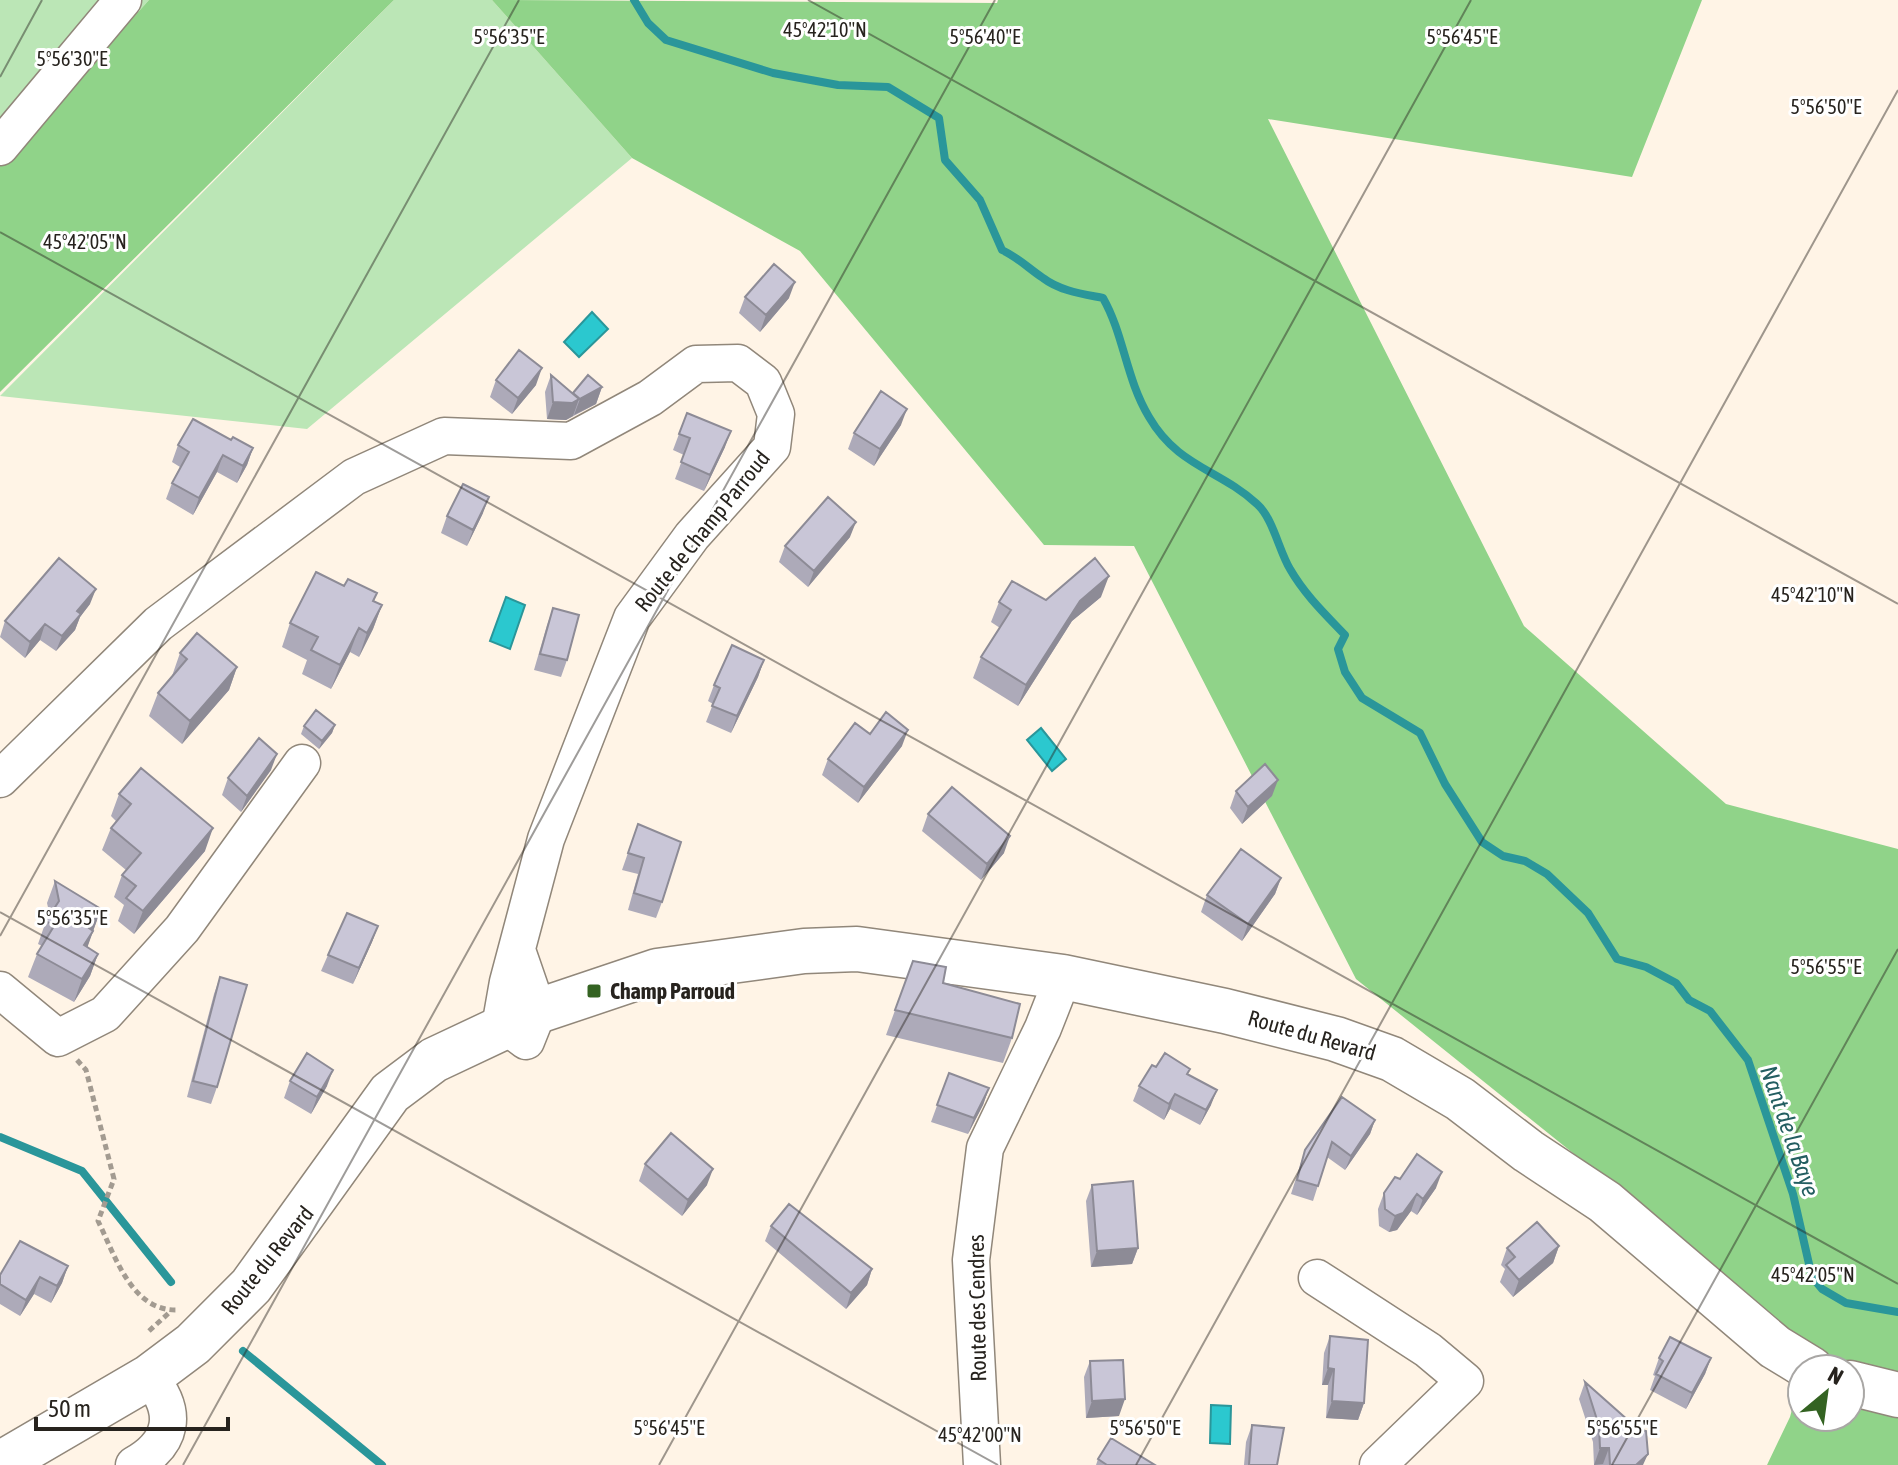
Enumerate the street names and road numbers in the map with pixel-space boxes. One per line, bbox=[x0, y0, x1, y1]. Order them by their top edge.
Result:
street label: Route de Champ Parroud bbox=[629, 445, 775, 617]
street label: Route du Revard bbox=[1245, 1004, 1379, 1066]
street label: Route du Revard bbox=[215, 1201, 319, 1319]
street label: Route des Cendres bbox=[963, 1234, 991, 1382]

